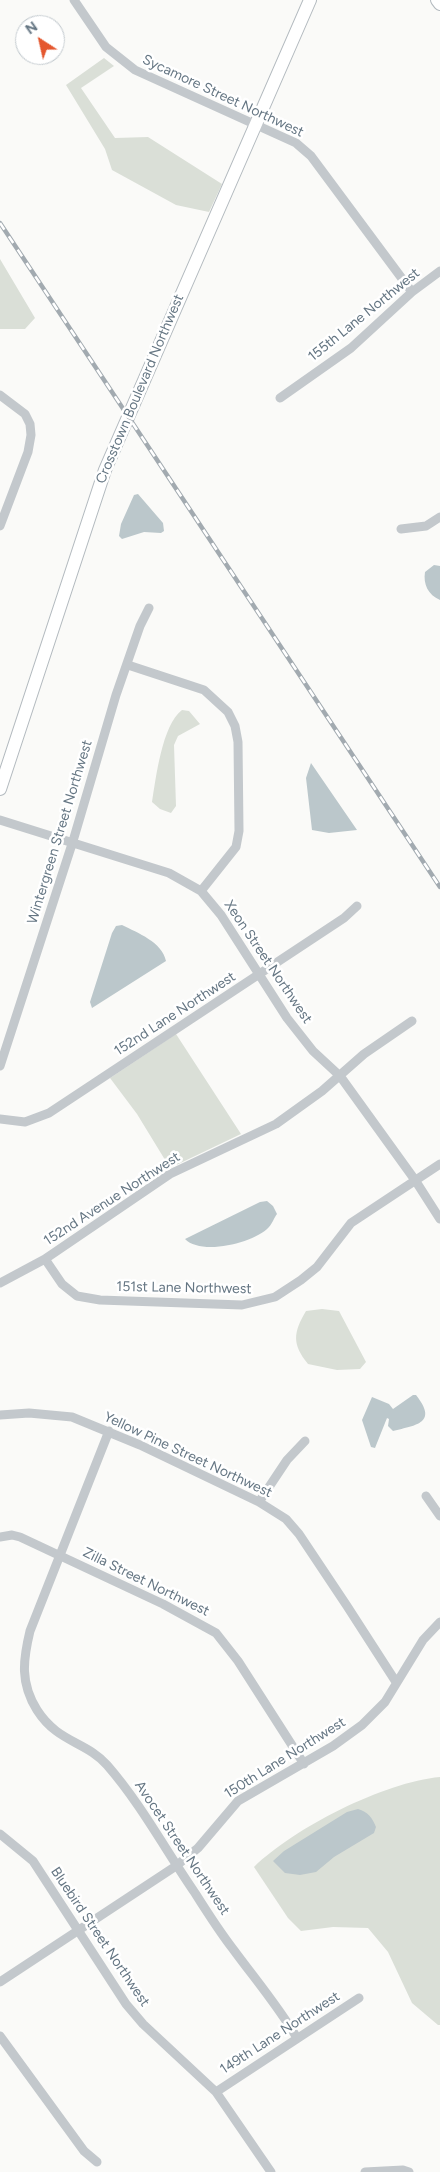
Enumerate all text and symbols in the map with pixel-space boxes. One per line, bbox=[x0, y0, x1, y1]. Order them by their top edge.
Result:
north arrow bbox=[15, 15, 65, 65]
text: N bbox=[22, 18, 41, 38]
street label: Sycamore Street Northwest bbox=[140, 51, 306, 141]
street label: 155th Lane Northwest bbox=[305, 265, 423, 365]
street label: Crosstown Boulevard Northwest bbox=[92, 292, 188, 486]
street label: Wintergreen Street Northwest bbox=[24, 738, 96, 926]
street label: Xeon Street Northwest bbox=[221, 897, 315, 1027]
street label: 152nd Lane Northwest bbox=[111, 968, 239, 1060]
street label: 152nd Avenue Northwest bbox=[41, 1149, 183, 1249]
street label: 151st Lane Northwest bbox=[116, 1278, 252, 1298]
street label: Yellow Pine Street Northwest bbox=[101, 1409, 275, 1501]
street label: Zilla Street Northwest bbox=[80, 1544, 212, 1620]
street label: 150th Lane Northwest bbox=[221, 1714, 349, 1802]
street label: Avocet Street Northwest bbox=[131, 1778, 233, 1918]
street label: Bluebird Street Northwest bbox=[47, 1864, 153, 2010]
street label: 149th Lane Northwest bbox=[217, 1988, 343, 2078]

